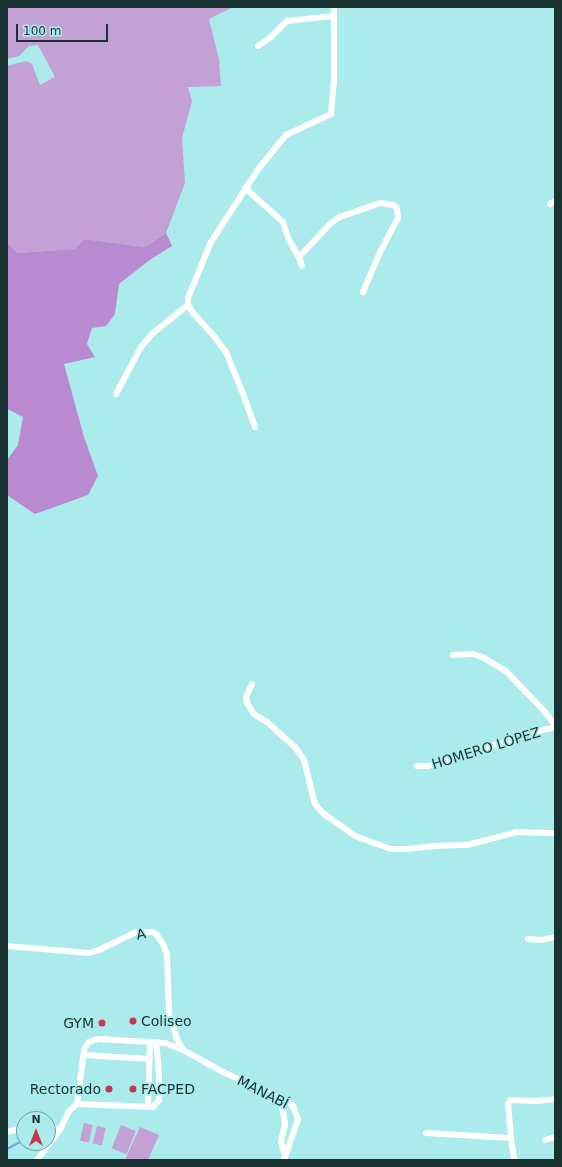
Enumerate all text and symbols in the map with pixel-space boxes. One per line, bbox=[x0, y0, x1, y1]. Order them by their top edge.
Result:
scale bar bbox=[18, 16, 110, 42]
text: 100 m bbox=[23, 24, 61, 38]
street label: HOMERO LÓPEZ bbox=[430, 723, 542, 773]
street label: A bbox=[135, 925, 147, 943]
place label: Coliseo bbox=[141, 1013, 192, 1029]
place label: GYM bbox=[63, 1015, 94, 1031]
marker: Coliseo bbox=[128, 1016, 138, 1026]
marker: GYM bbox=[97, 1018, 107, 1028]
street label: MANABÍ bbox=[234, 1072, 292, 1112]
place label: Rectorado bbox=[30, 1081, 101, 1097]
place label: FACPED bbox=[141, 1081, 195, 1097]
marker: Rectorado bbox=[104, 1084, 114, 1094]
marker: FACPED bbox=[128, 1084, 138, 1094]
north arrow bbox=[16, 1111, 56, 1151]
text: N bbox=[31, 1113, 41, 1126]

